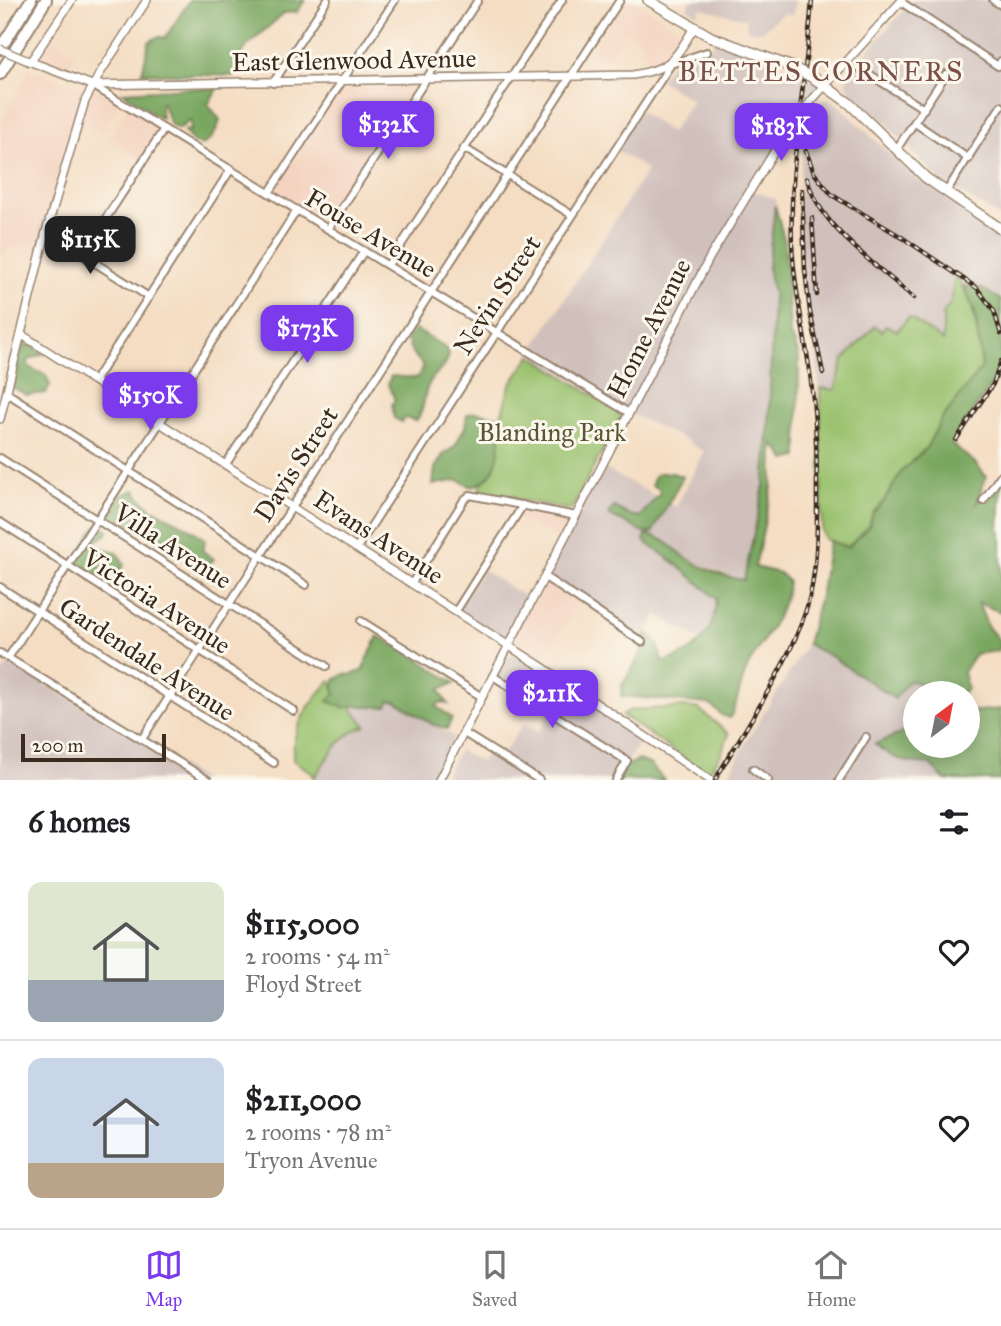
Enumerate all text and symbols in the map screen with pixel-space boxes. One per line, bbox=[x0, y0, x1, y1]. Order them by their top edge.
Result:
street label: East Glenwood Avenue bbox=[231, 42, 477, 78]
district label: BETTES CORNERS bbox=[678, 54, 964, 89]
pin: $132K bbox=[339, 102, 437, 161]
pin: $183K bbox=[732, 104, 830, 163]
text: $132K bbox=[358, 110, 418, 138]
text: $183K bbox=[751, 112, 811, 140]
street label: Fouse Avenue bbox=[300, 181, 443, 285]
pin: $115K bbox=[41, 216, 139, 276]
text: $115K bbox=[61, 225, 119, 253]
street label: Nevin Street bbox=[446, 229, 548, 361]
street label: Home Avenue bbox=[600, 253, 698, 403]
pin: $173K bbox=[258, 306, 356, 365]
text: $173K bbox=[277, 314, 337, 342]
pin: $150K bbox=[101, 372, 199, 432]
text: $150K bbox=[118, 381, 182, 409]
street label: Davis Street bbox=[247, 400, 345, 528]
park label: Blanding Park bbox=[478, 416, 627, 448]
street label: Evans Avenue bbox=[308, 483, 450, 591]
street label: Villa Avenue bbox=[107, 496, 238, 596]
street label: Victoria Avenue bbox=[76, 541, 237, 661]
street label: Gardendale Avenue bbox=[53, 590, 241, 728]
pin: $211K bbox=[503, 670, 601, 730]
text: $211K bbox=[522, 679, 582, 707]
north arrow bbox=[903, 681, 980, 758]
map controls bbox=[903, 681, 980, 758]
scale bar bbox=[21, 731, 166, 763]
text: 200 m bbox=[32, 734, 84, 757]
icon: filters bbox=[935, 803, 973, 841]
text: 6 homes bbox=[28, 804, 130, 840]
text: $115,000 bbox=[245, 906, 360, 942]
icon: home bbox=[84, 910, 168, 994]
icon: heart bbox=[935, 933, 973, 971]
text: 2 rooms · 54 m² bbox=[245, 942, 390, 970]
text: Floyd Street bbox=[245, 970, 362, 998]
text: $211,000 bbox=[245, 1082, 362, 1118]
icon: home bbox=[84, 1086, 168, 1170]
icon: heart bbox=[935, 1109, 973, 1147]
text: 2 rooms · 78 m² bbox=[245, 1118, 391, 1146]
text: Tryon Avenue bbox=[245, 1146, 378, 1174]
tab: Map bbox=[145, 1246, 183, 1311]
tab: Saved bbox=[472, 1246, 517, 1311]
tab: Home bbox=[807, 1246, 856, 1311]

